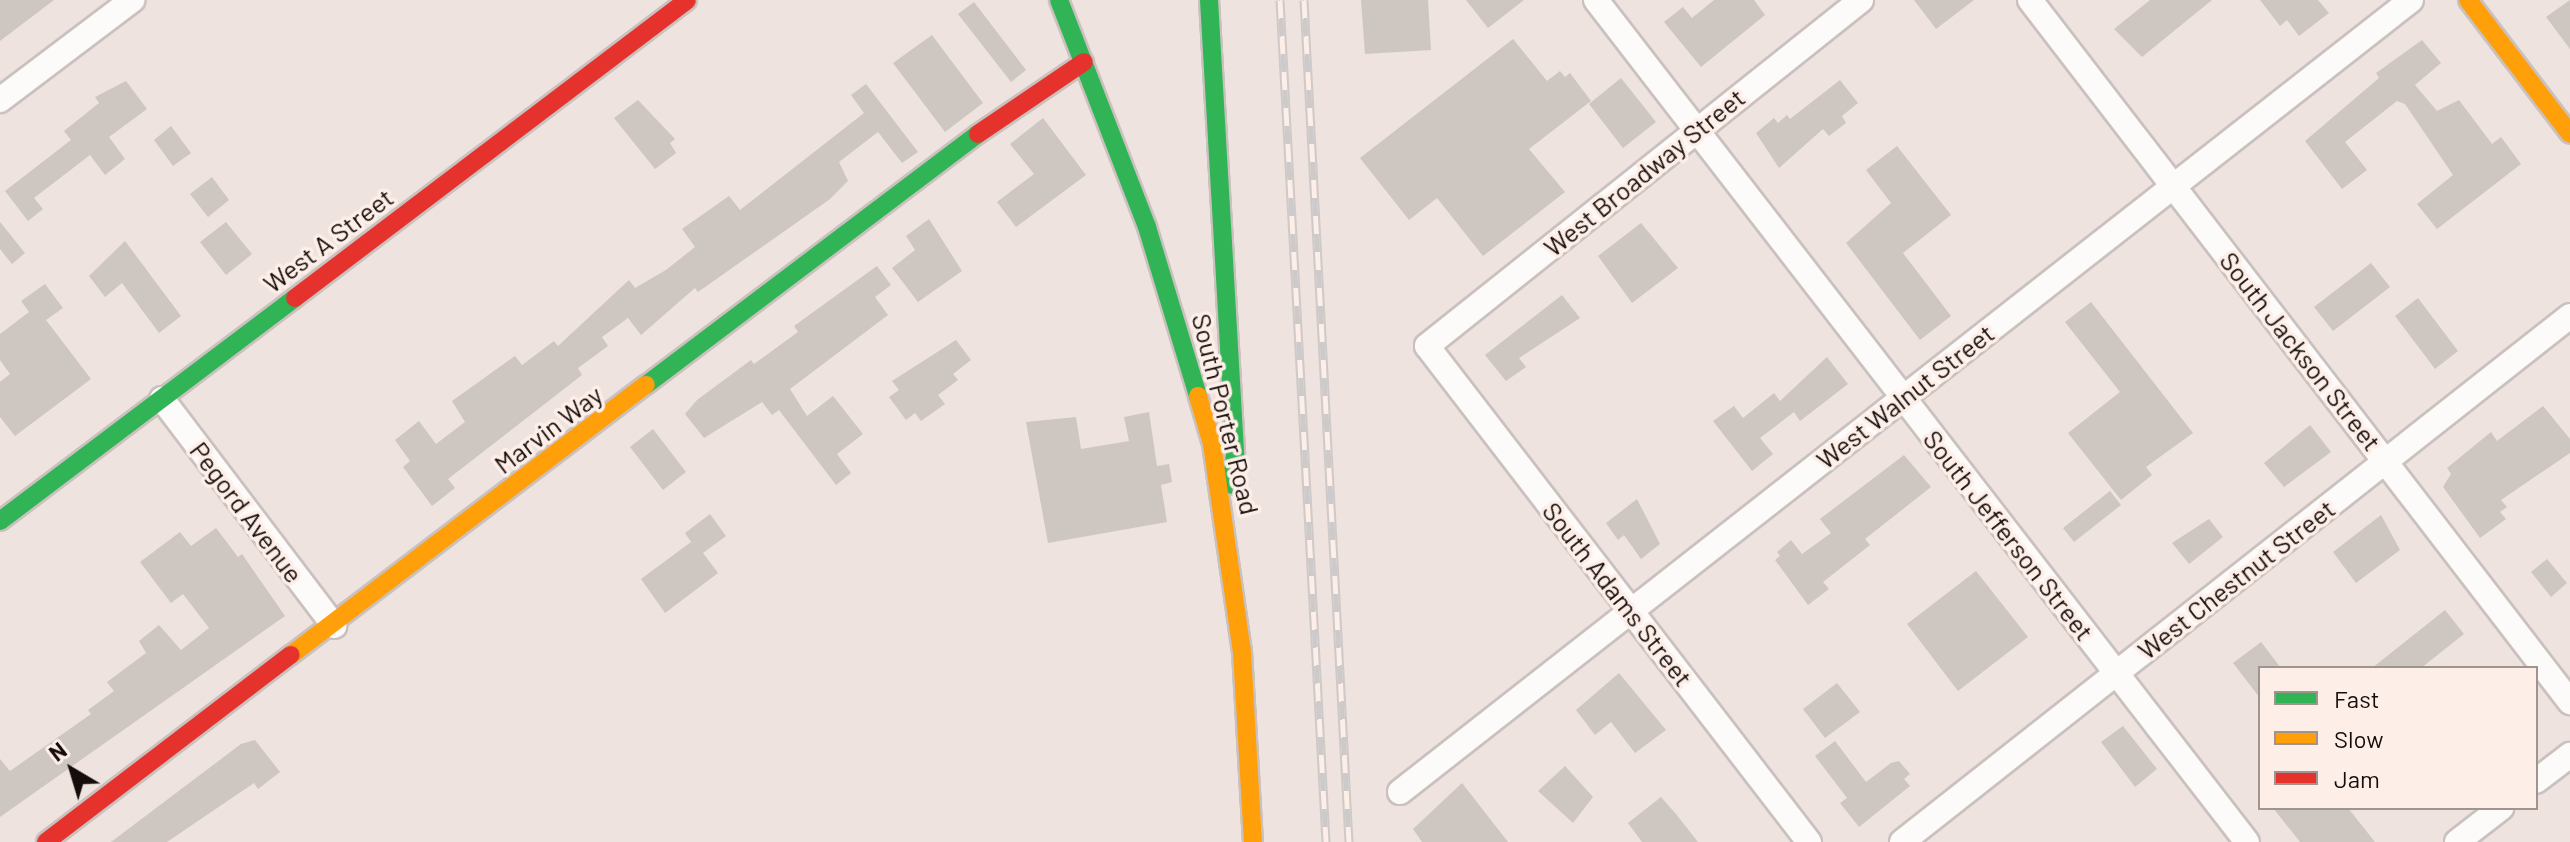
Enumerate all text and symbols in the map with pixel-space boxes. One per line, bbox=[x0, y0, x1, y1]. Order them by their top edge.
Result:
street label: West Broadway Street bbox=[1537, 81, 1751, 263]
street label: West A Street bbox=[257, 181, 399, 299]
street label: South Jackson Street bbox=[2214, 245, 2388, 457]
street label: South Porter Road bbox=[1186, 310, 1266, 518]
street label: West Walnut Street bbox=[1810, 317, 2000, 475]
street label: Marvin Way bbox=[488, 378, 608, 480]
street label: South Jefferson Street bbox=[1917, 424, 2101, 646]
street label: Pegord Avenue bbox=[184, 435, 310, 589]
street label: West Chestnut Street bbox=[2131, 492, 2341, 666]
street label: South Adams Street bbox=[1536, 496, 1700, 692]
legend bbox=[2258, 666, 2538, 810]
text: Fast bbox=[2334, 684, 2379, 713]
text: Slow bbox=[2334, 724, 2383, 753]
north arrow bbox=[32, 730, 112, 810]
text: N bbox=[43, 736, 71, 766]
text: Jam bbox=[2334, 764, 2380, 793]

